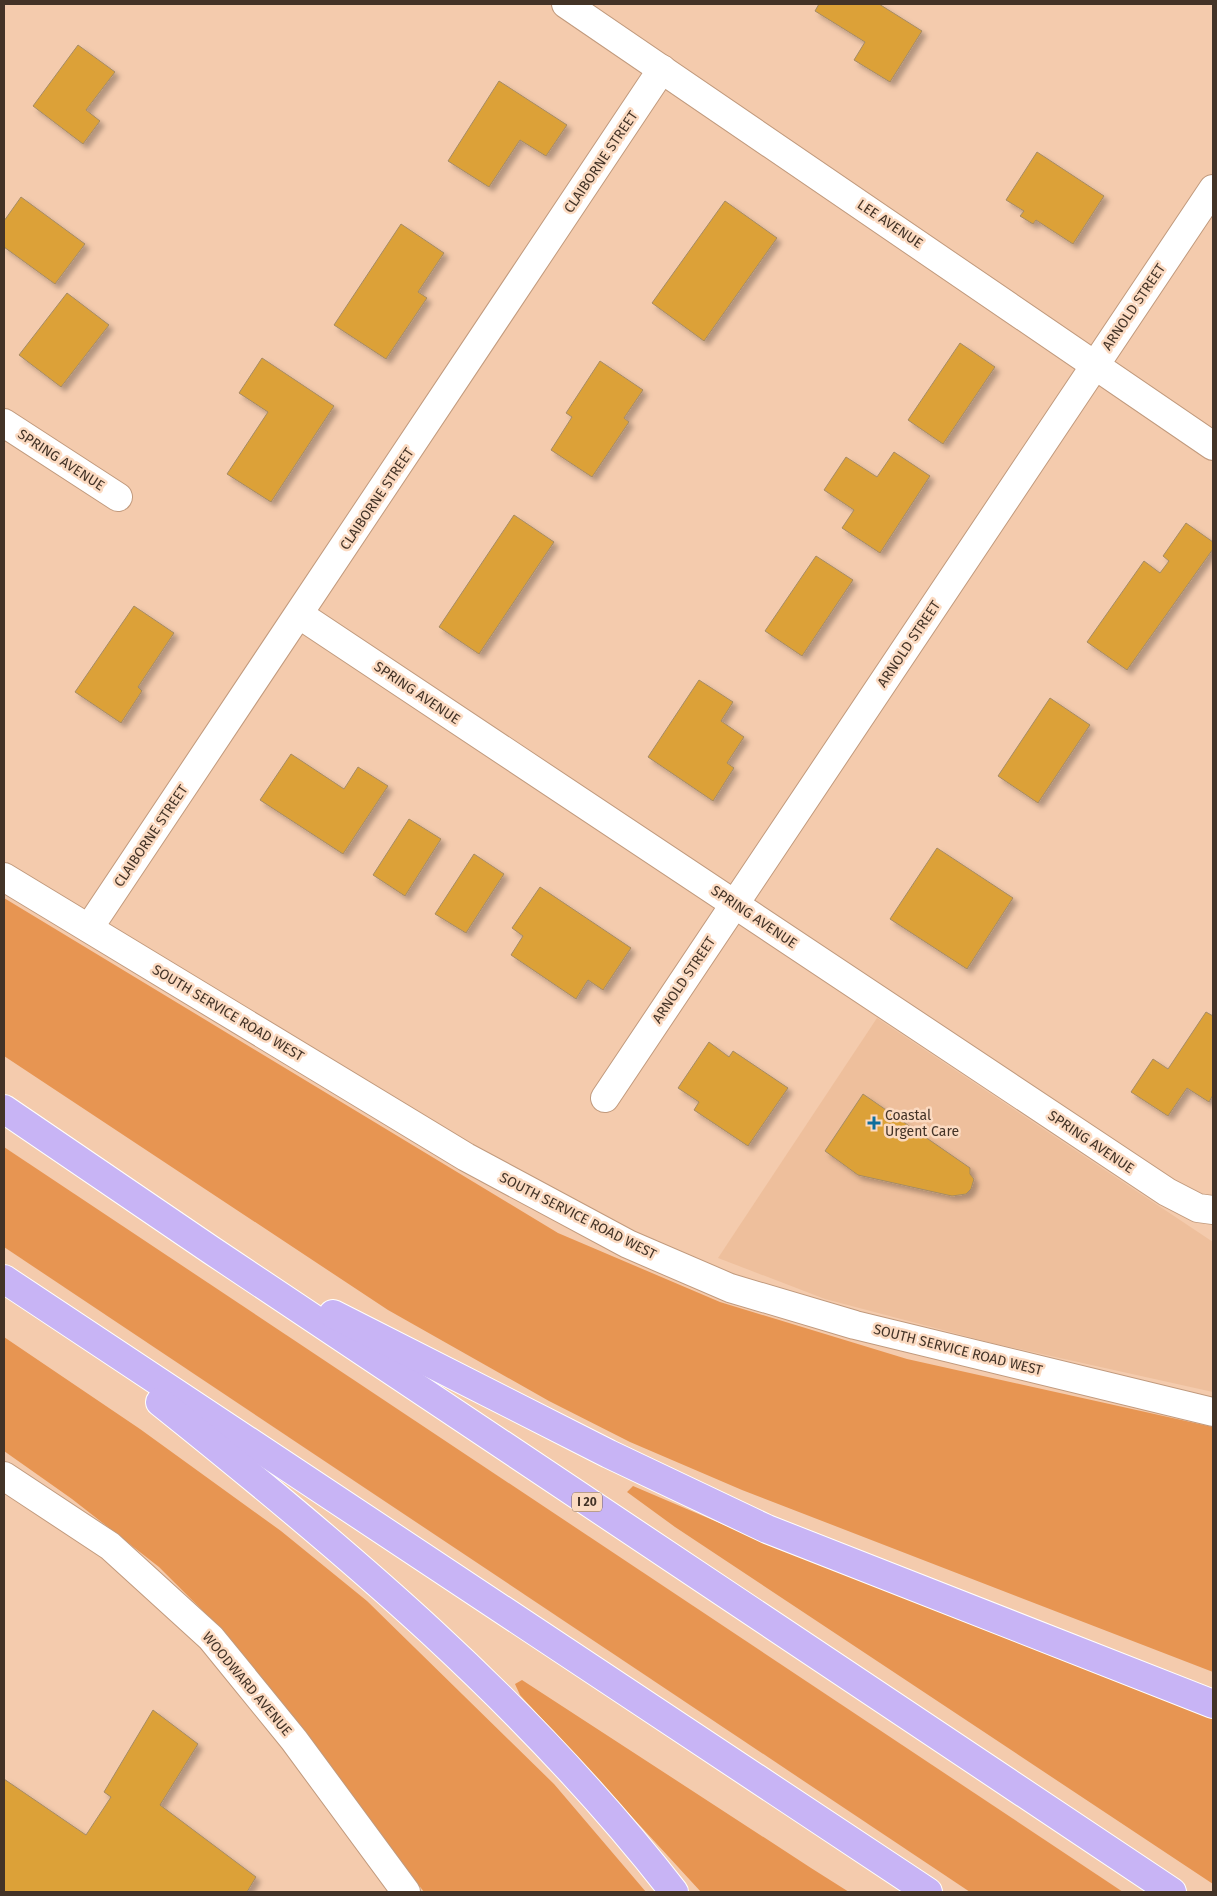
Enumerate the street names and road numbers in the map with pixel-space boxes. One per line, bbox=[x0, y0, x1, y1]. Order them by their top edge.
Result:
street label: CLAIBORNE STREET bbox=[560, 107, 642, 216]
street label: LEE AVENUE bbox=[854, 196, 926, 252]
street label: ARNOLD STREET bbox=[1099, 260, 1170, 353]
street label: SPRING AVENUE bbox=[14, 426, 108, 494]
street label: CLAIBORNE STREET bbox=[336, 444, 418, 553]
street label: ARNOLD STREET bbox=[874, 597, 945, 690]
street label: SPRING AVENUE bbox=[371, 658, 463, 728]
street label: CLAIBORNE STREET bbox=[110, 781, 192, 890]
street label: SPRING AVENUE bbox=[708, 882, 800, 952]
street label: ARNOLD STREET bbox=[649, 933, 720, 1026]
street label: SOUTH SERVICE ROAD WEST bbox=[149, 961, 307, 1065]
street label: SPRING AVENUE bbox=[1045, 1107, 1137, 1177]
street label: SOUTH SERVICE ROAD WEST bbox=[497, 1169, 660, 1263]
street label: SOUTH SERVICE ROAD WEST bbox=[872, 1321, 1045, 1379]
road number: I 20 bbox=[572, 1492, 602, 1511]
street label: WOODWARD AVENUE bbox=[199, 1629, 295, 1739]

